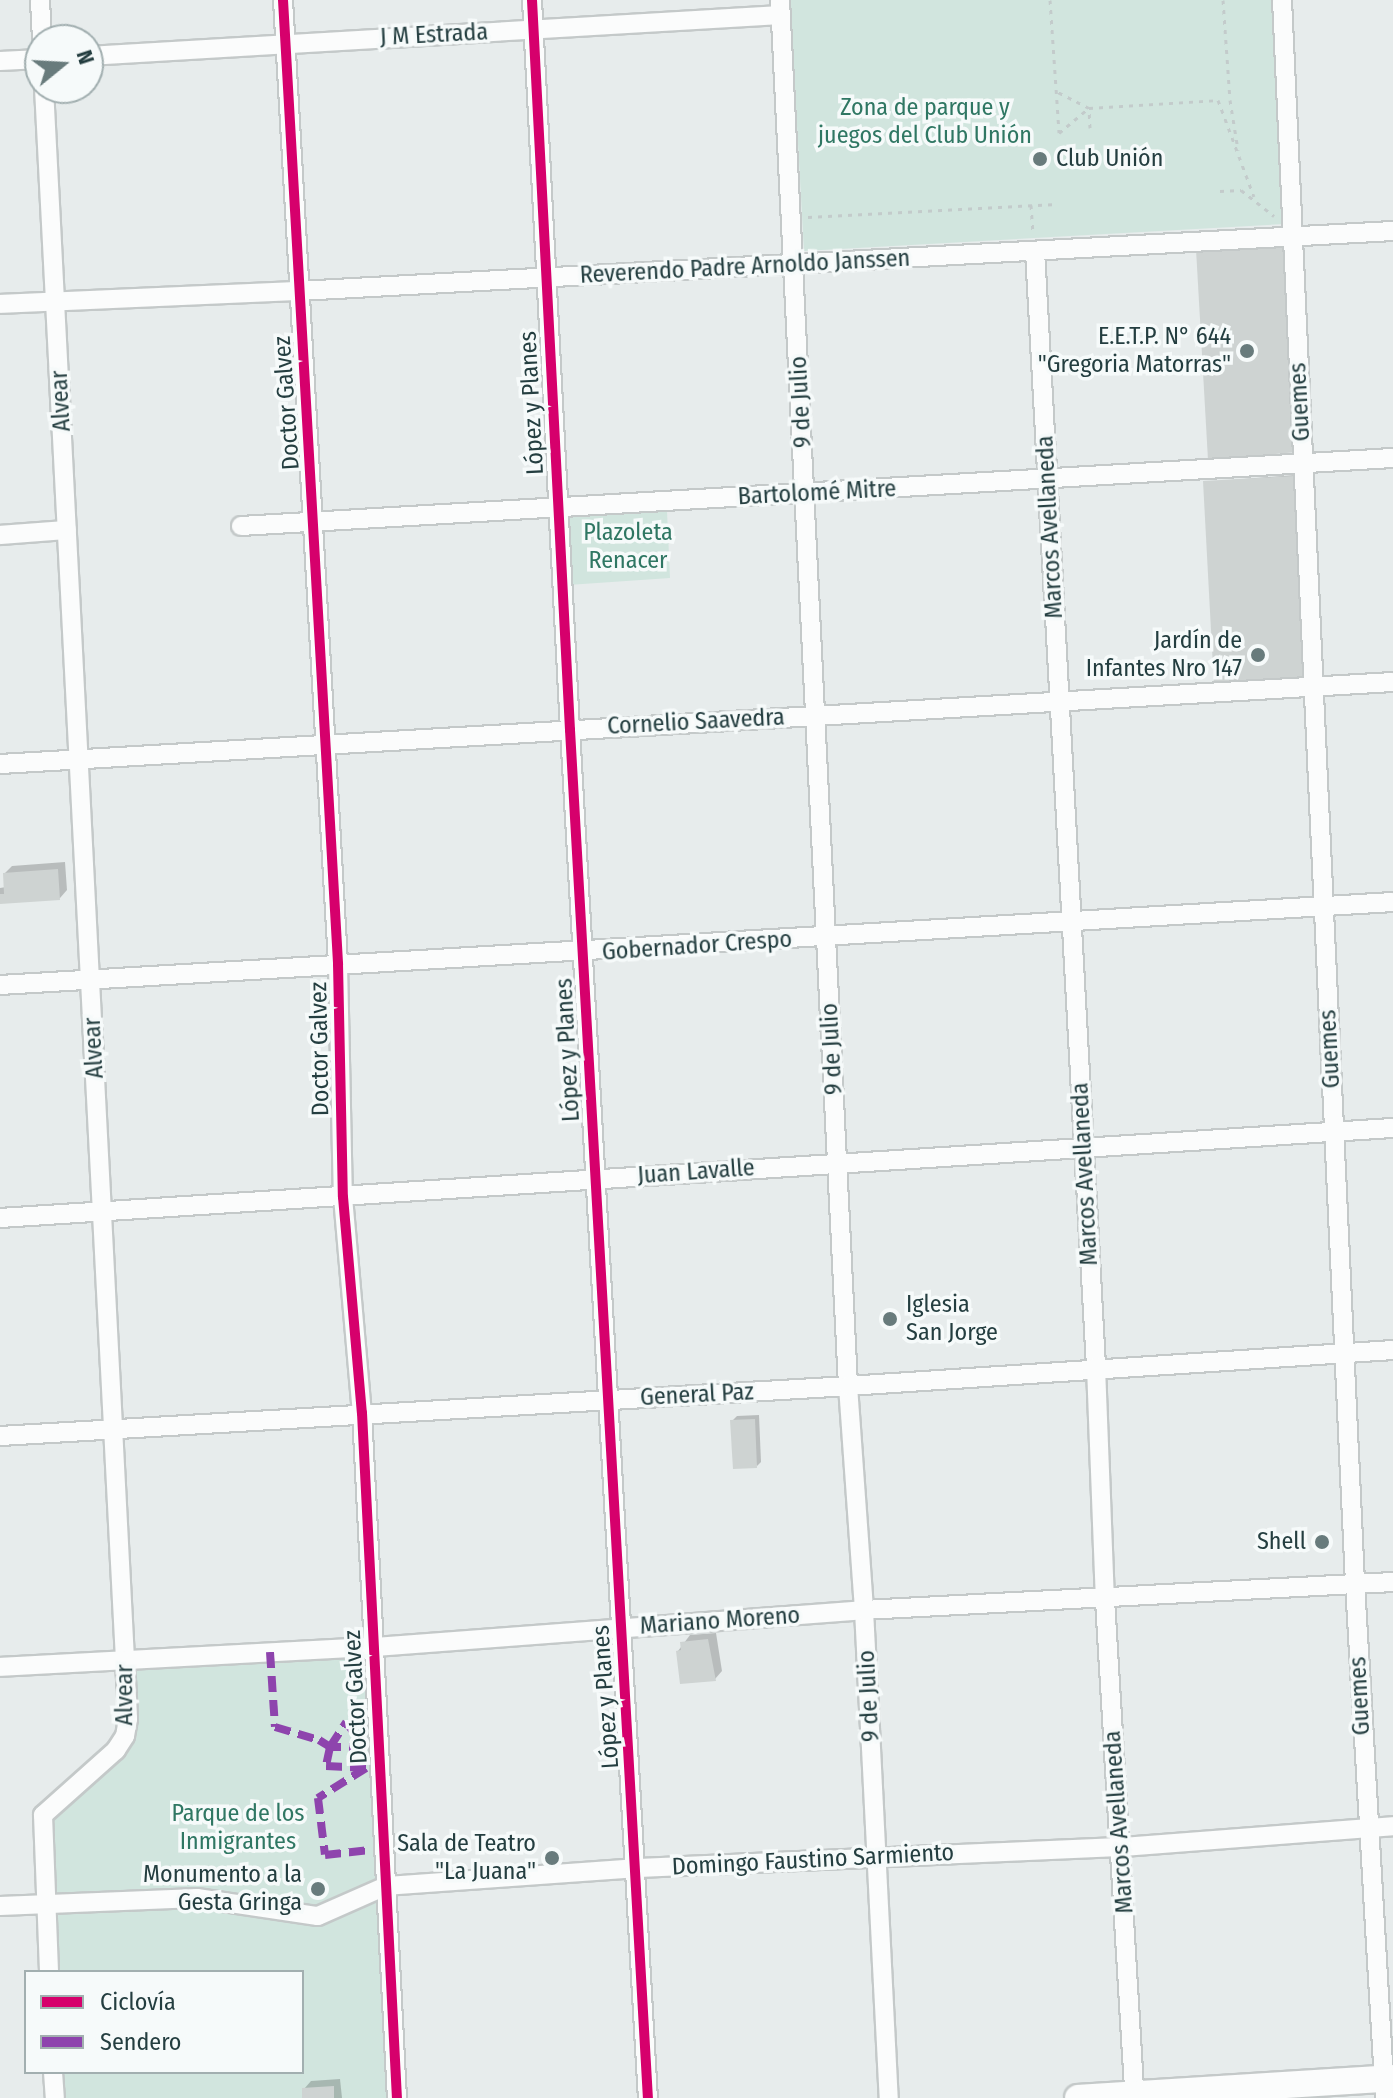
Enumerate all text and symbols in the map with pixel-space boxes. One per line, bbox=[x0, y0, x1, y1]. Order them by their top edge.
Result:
street label: J M Estrada bbox=[379, 18, 489, 52]
north arrow bbox=[24, 24, 104, 104]
text: N bbox=[71, 47, 100, 67]
park label: Zona de parque y juegos del Club Unión bbox=[818, 94, 1032, 150]
place label: Club Unión bbox=[1056, 145, 1163, 173]
marker: Club Unión bbox=[1031, 150, 1049, 168]
street label: Reverendo Padre Arnoldo Janssen bbox=[579, 244, 911, 290]
place label: E.E.T.P. N° 644 "Gregoria Matorras" bbox=[1038, 323, 1231, 379]
street label: López y Planes bbox=[514, 331, 550, 475]
street label: Doctor Galvez bbox=[268, 335, 306, 471]
marker: E.E.T.P. N° 644 "Gregoria Matorras" bbox=[1238, 342, 1256, 360]
street label: 9 de Julio bbox=[784, 355, 818, 449]
street label: Guemes bbox=[1284, 362, 1316, 442]
street label: Alvear bbox=[45, 370, 77, 432]
street label: Marcos Avellaneda bbox=[1031, 435, 1069, 619]
street label: Bartolomé Mitre bbox=[737, 474, 897, 512]
park label: Plazoleta Renacer bbox=[583, 519, 673, 575]
place label: Jardín de Infantes Nro 147 bbox=[1086, 627, 1242, 683]
marker: Jardín de Infantes Nro 147 bbox=[1249, 646, 1267, 664]
street label: Cornelio Saavedra bbox=[607, 703, 785, 741]
street label: Gobernador Crespo bbox=[601, 925, 793, 967]
street label: López y Planes bbox=[550, 978, 586, 1122]
street label: Doctor Galvez bbox=[304, 982, 336, 1116]
street label: 9 de Julio bbox=[815, 1002, 849, 1096]
street label: Guemes bbox=[1314, 1009, 1346, 1089]
street label: Alvear bbox=[78, 1017, 110, 1079]
street label: Marcos Avellaneda bbox=[1066, 1082, 1104, 1266]
street label: Juan Lavalle bbox=[636, 1154, 756, 1190]
place label: Iglesia San Jorge bbox=[906, 1291, 998, 1347]
marker: Iglesia San Jorge bbox=[881, 1310, 899, 1328]
street label: General Paz bbox=[639, 1378, 755, 1412]
place label: Shell bbox=[1257, 1528, 1306, 1556]
marker: Shell bbox=[1313, 1533, 1331, 1551]
street label: Mariano Moreno bbox=[639, 1601, 801, 1641]
street label: López y Planes bbox=[587, 1624, 625, 1770]
street label: Doctor Galvez bbox=[338, 1629, 374, 1765]
street label: 9 de Julio bbox=[852, 1649, 886, 1743]
street label: Guemes bbox=[1344, 1656, 1376, 1736]
street label: Alvear bbox=[111, 1664, 139, 1726]
street label: Marcos Avellaneda bbox=[1098, 1730, 1140, 1914]
park label: Parque de los Inmigrantes bbox=[171, 1800, 305, 1856]
place label: Sala de Teatro "La Juana" bbox=[397, 1830, 536, 1886]
street label: Domingo Faustino Sarmiento bbox=[671, 1838, 955, 1882]
marker: Sala de Teatro "La Juana" bbox=[543, 1849, 561, 1867]
place label: Monumento a la Gesta Gringa bbox=[143, 1861, 302, 1917]
marker: Monumento a la Gesta Gringa bbox=[309, 1880, 327, 1898]
legend bbox=[24, 1970, 304, 2074]
text: Ciclovía bbox=[100, 1988, 176, 2016]
text: Sendero bbox=[100, 2028, 181, 2056]

